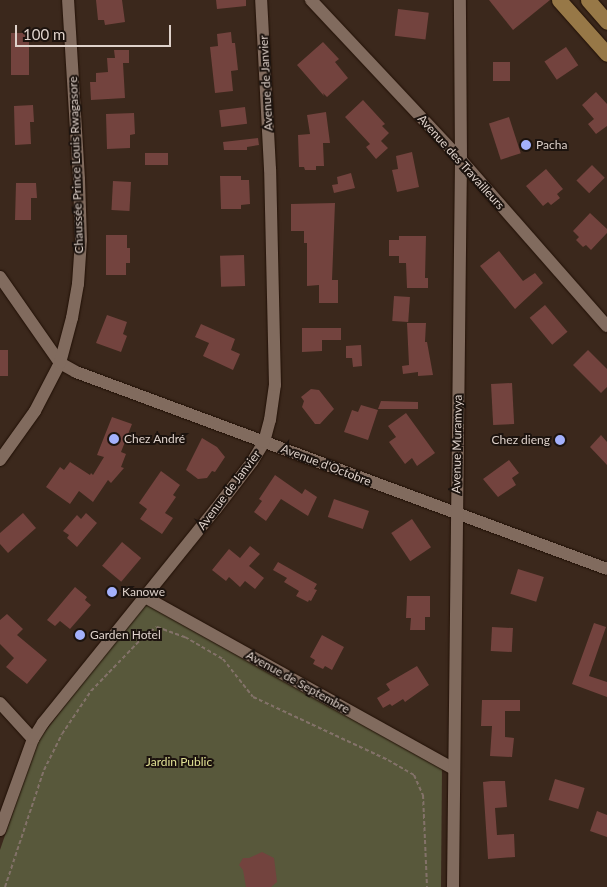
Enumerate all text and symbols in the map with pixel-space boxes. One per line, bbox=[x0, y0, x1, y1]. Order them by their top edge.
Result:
scale bar bbox=[18, 15, 174, 47]
text: 100 m bbox=[23, 25, 65, 43]
street label: Avenue de Janvier bbox=[256, 35, 276, 131]
street label: Chaussée Prince Louis Rwagasore bbox=[66, 76, 86, 254]
street label: Avenue des Travailleurs bbox=[414, 111, 508, 213]
place label: Pacha bbox=[536, 138, 567, 152]
marker: Pacha bbox=[520, 139, 532, 151]
street label: Avenue Muramvya bbox=[449, 395, 465, 493]
place label: Chez André bbox=[124, 432, 186, 446]
marker: Chez André bbox=[108, 433, 120, 445]
place label: Chez dieng bbox=[492, 433, 550, 447]
marker: Chez dieng bbox=[554, 434, 566, 446]
street label: Avenue d'Octobre bbox=[279, 441, 373, 489]
street label: Avenue de Janvier bbox=[194, 447, 264, 533]
place label: Kanowe bbox=[122, 585, 165, 599]
marker: Kanowe bbox=[106, 586, 118, 598]
place label: Garden Hotel bbox=[90, 628, 161, 642]
marker: Garden Hotel bbox=[74, 629, 86, 641]
street label: Avenue de Septembre bbox=[244, 648, 352, 716]
park label: Jardin Public bbox=[146, 755, 212, 769]

